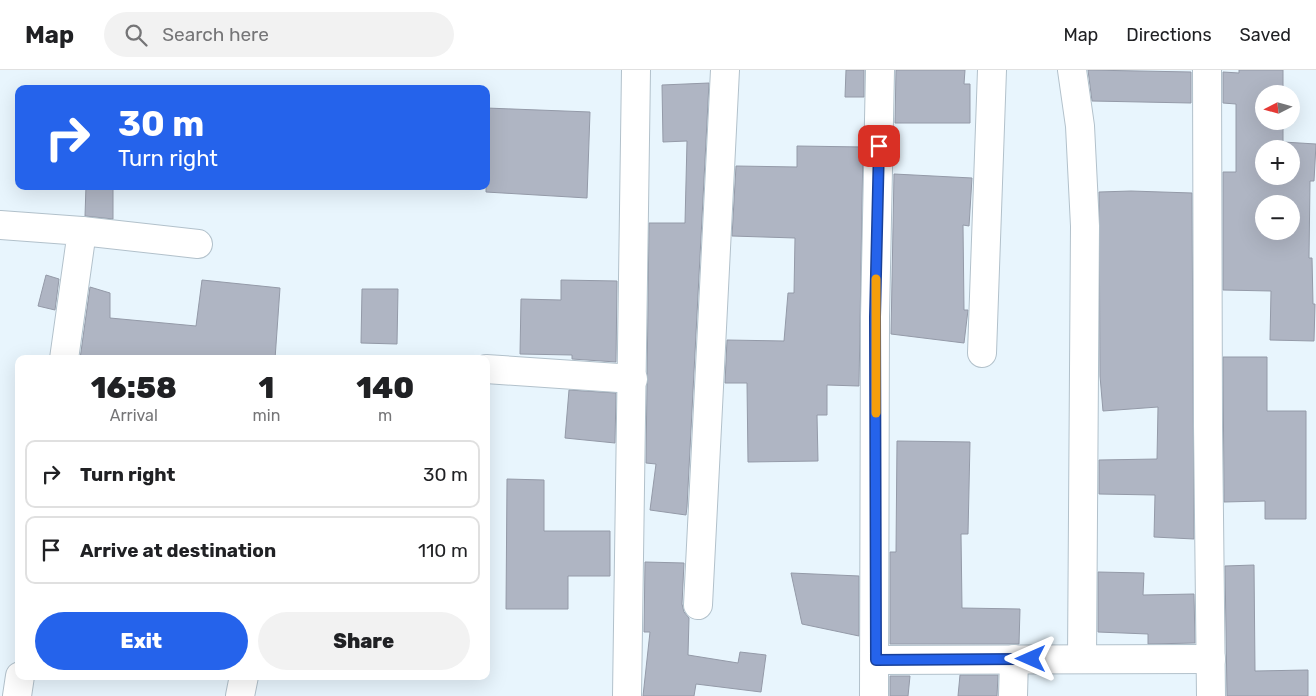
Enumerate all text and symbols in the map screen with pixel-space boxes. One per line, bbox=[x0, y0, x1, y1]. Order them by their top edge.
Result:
search box bbox=[104, 12, 454, 57]
text: Map bbox=[25, 21, 74, 49]
icon: search bbox=[122, 21, 150, 49]
text: Search here bbox=[162, 23, 269, 46]
text: Map bbox=[1063, 24, 1098, 46]
text: Directions bbox=[1126, 24, 1212, 46]
text: Saved bbox=[1240, 24, 1291, 46]
north arrow bbox=[1255, 85, 1300, 130]
map controls bbox=[1255, 85, 1300, 240]
text: 30 m bbox=[118, 103, 204, 145]
icon: right bbox=[35, 105, 100, 170]
pin bbox=[858, 125, 900, 167]
icon: arrive bbox=[865, 132, 893, 160]
button: + bbox=[1255, 140, 1300, 185]
text: Turn right bbox=[118, 145, 218, 172]
button: − bbox=[1255, 195, 1300, 240]
text: 16:58 bbox=[91, 370, 177, 406]
text: 1 bbox=[259, 370, 274, 406]
text: 140 bbox=[356, 370, 414, 406]
text: Arrival bbox=[110, 406, 158, 425]
text: min bbox=[253, 406, 280, 425]
text: m bbox=[378, 406, 392, 425]
icon: right bbox=[37, 460, 65, 488]
text: Turn right bbox=[80, 463, 175, 486]
text: 30 m bbox=[423, 463, 468, 486]
icon: arrive bbox=[37, 536, 65, 564]
text: Arrive at destination bbox=[80, 539, 276, 562]
text: 110 m bbox=[418, 539, 468, 562]
button: Exit bbox=[35, 612, 248, 670]
button: Share bbox=[258, 612, 470, 670]
position arrow bbox=[1004, 632, 1056, 684]

